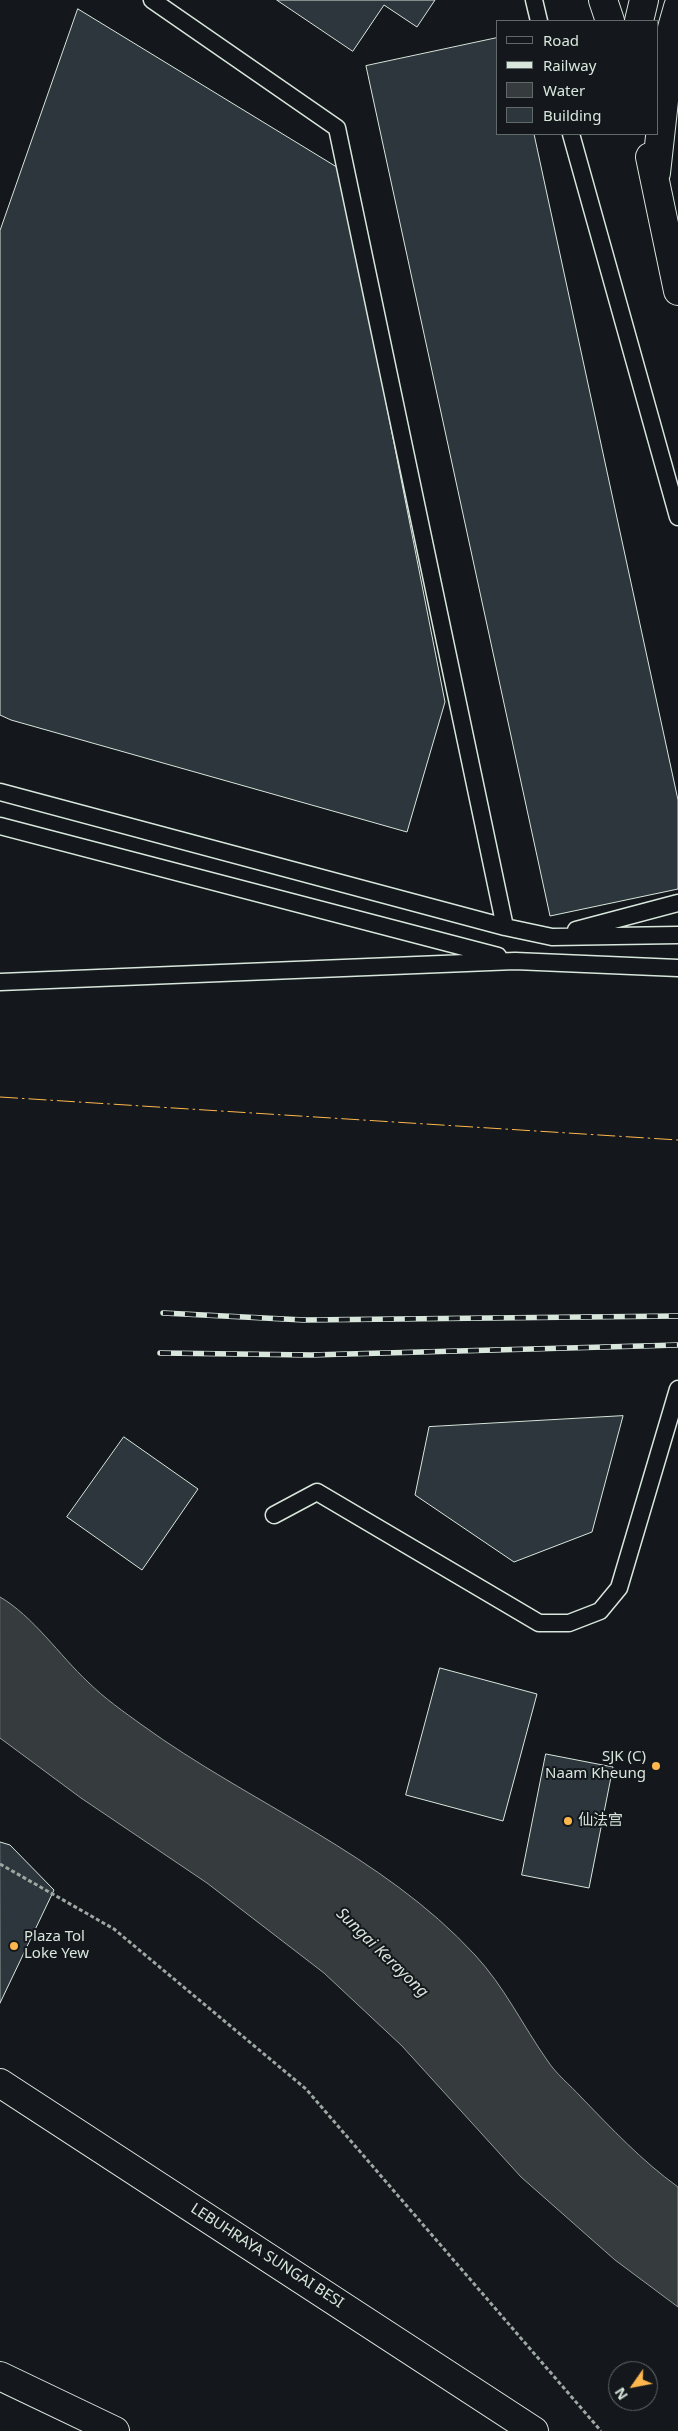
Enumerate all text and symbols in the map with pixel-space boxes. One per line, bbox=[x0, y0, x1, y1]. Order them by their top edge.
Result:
legend bbox=[496, 20, 658, 135]
text: Road bbox=[543, 30, 579, 50]
text: Railway bbox=[543, 55, 596, 75]
text: Water bbox=[543, 80, 585, 100]
text: Building bbox=[543, 105, 601, 125]
place label: SJK (C) Naam Kheung bbox=[545, 1748, 646, 1783]
marker: SJK (C) Naam Kheung bbox=[650, 1760, 662, 1772]
place label: 仙法宫 bbox=[578, 1812, 623, 1830]
marker: 仙法宫 bbox=[562, 1815, 574, 1827]
water label: Sungai Kerayong bbox=[332, 1904, 432, 2002]
place label: Plaza Tol Loke Yew bbox=[24, 1928, 89, 1963]
marker: Plaza Tol Loke Yew bbox=[8, 1940, 20, 1952]
street label: LEBUHRAYA SUNGAI BESI bbox=[187, 2200, 347, 2312]
north arrow bbox=[608, 2361, 658, 2411]
text: N bbox=[610, 2384, 632, 2404]

